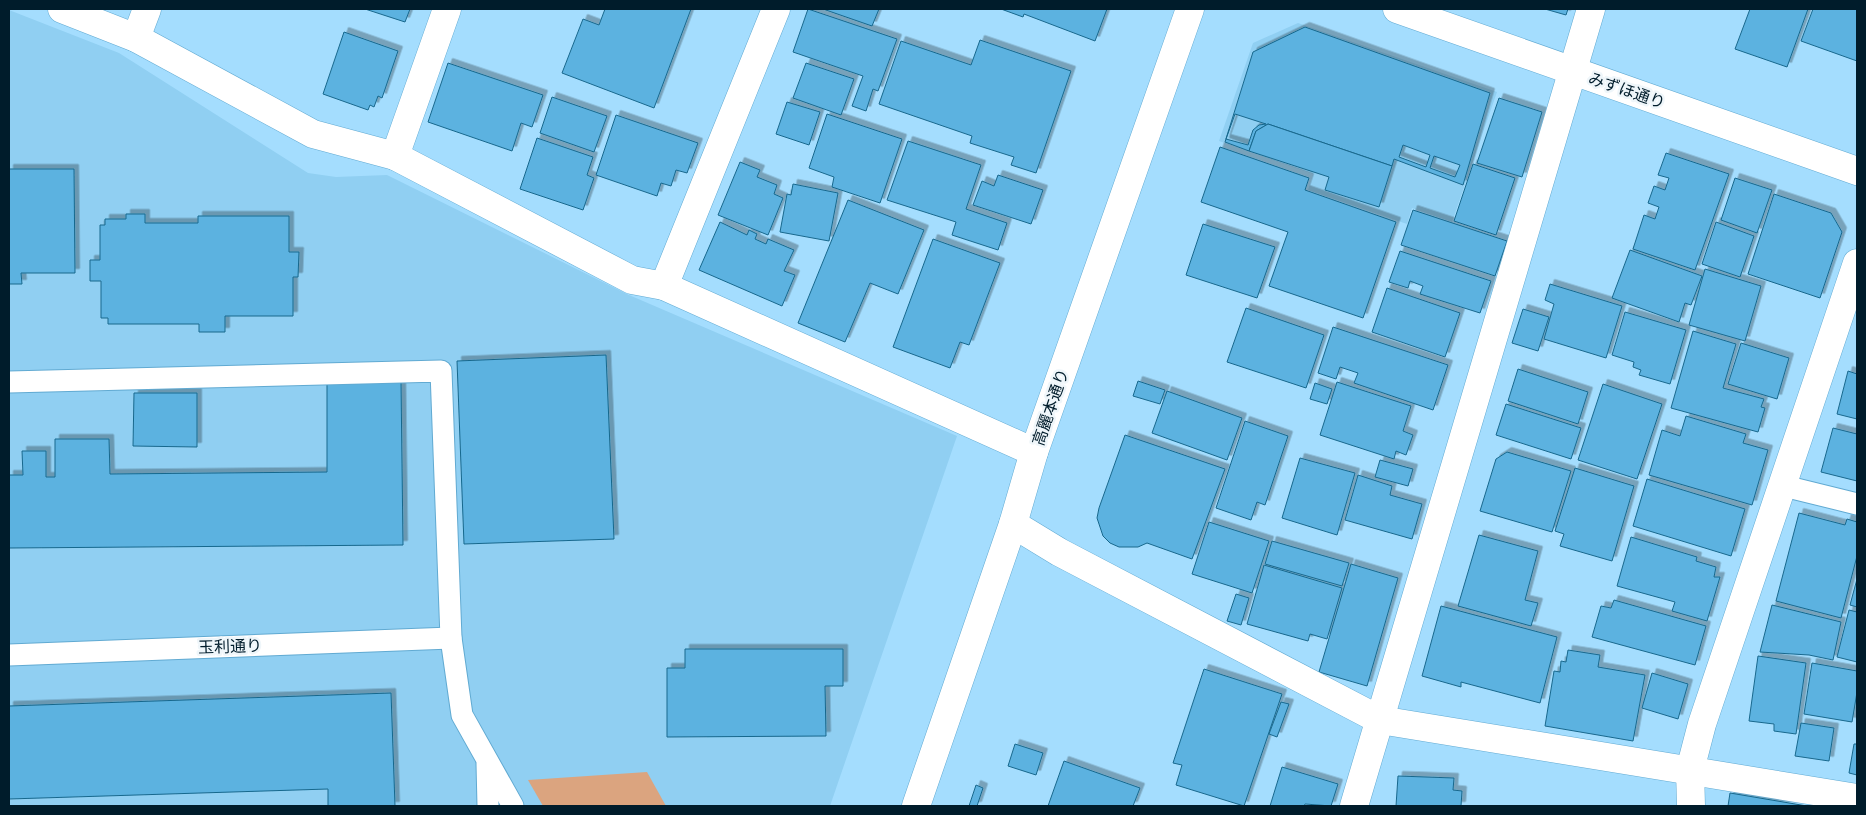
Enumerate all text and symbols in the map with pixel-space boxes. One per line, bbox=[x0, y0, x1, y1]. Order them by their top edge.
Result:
street label: みずほ通り bbox=[1585, 67, 1668, 115]
street label: 高麗本通り bbox=[1027, 366, 1075, 449]
street label: 玉利通り bbox=[198, 634, 262, 660]

